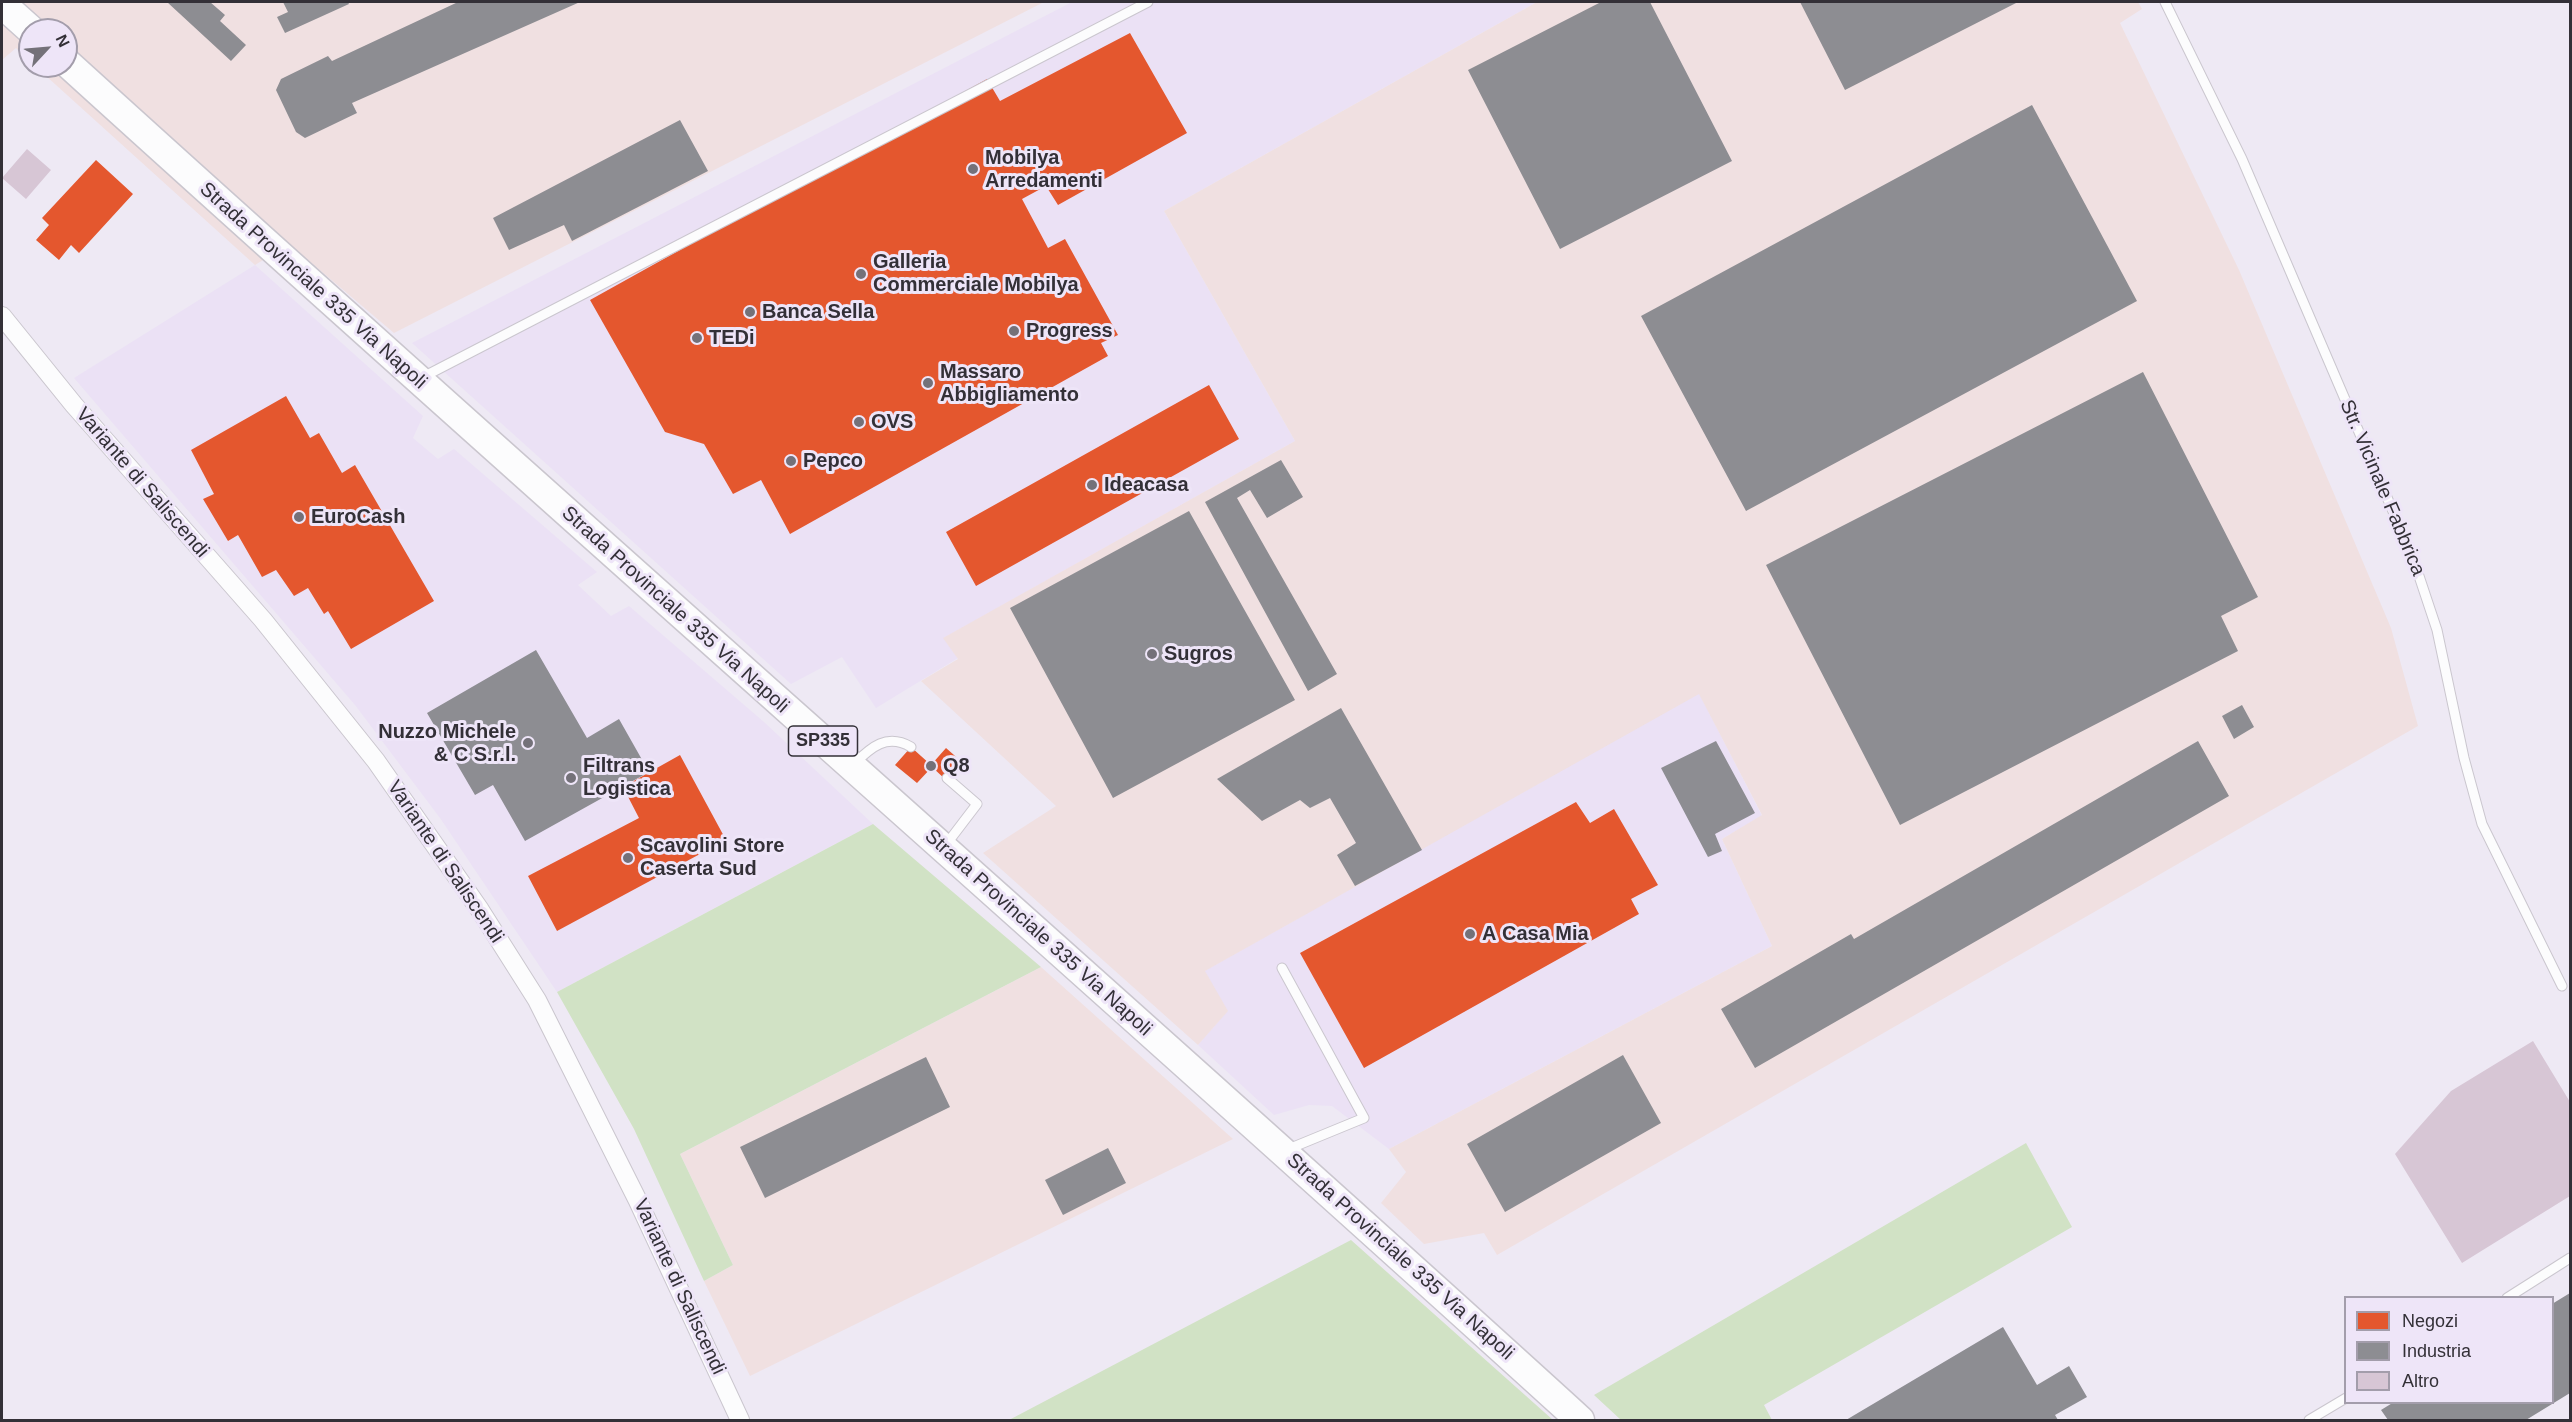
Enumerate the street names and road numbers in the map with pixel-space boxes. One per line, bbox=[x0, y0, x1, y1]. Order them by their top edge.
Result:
street label: Strada Provinciale 335 Via Napoli bbox=[194, 178, 432, 394]
street label: Str. Vicinale Fabbrica bbox=[2334, 397, 2430, 579]
street label: Variante di Saliscendi bbox=[70, 403, 214, 563]
street label: Strada Provinciale 335 Via Napoli bbox=[556, 502, 794, 718]
road number: SP335 bbox=[788, 726, 858, 756]
street label: Variante di Saliscendi bbox=[382, 776, 508, 948]
street label: Strada Provinciale 335 Via Napoli bbox=[919, 825, 1157, 1041]
street label: Strada Provinciale 335 Via Napoli bbox=[1281, 1149, 1519, 1365]
street label: Variante di Saliscendi bbox=[628, 1195, 730, 1379]

